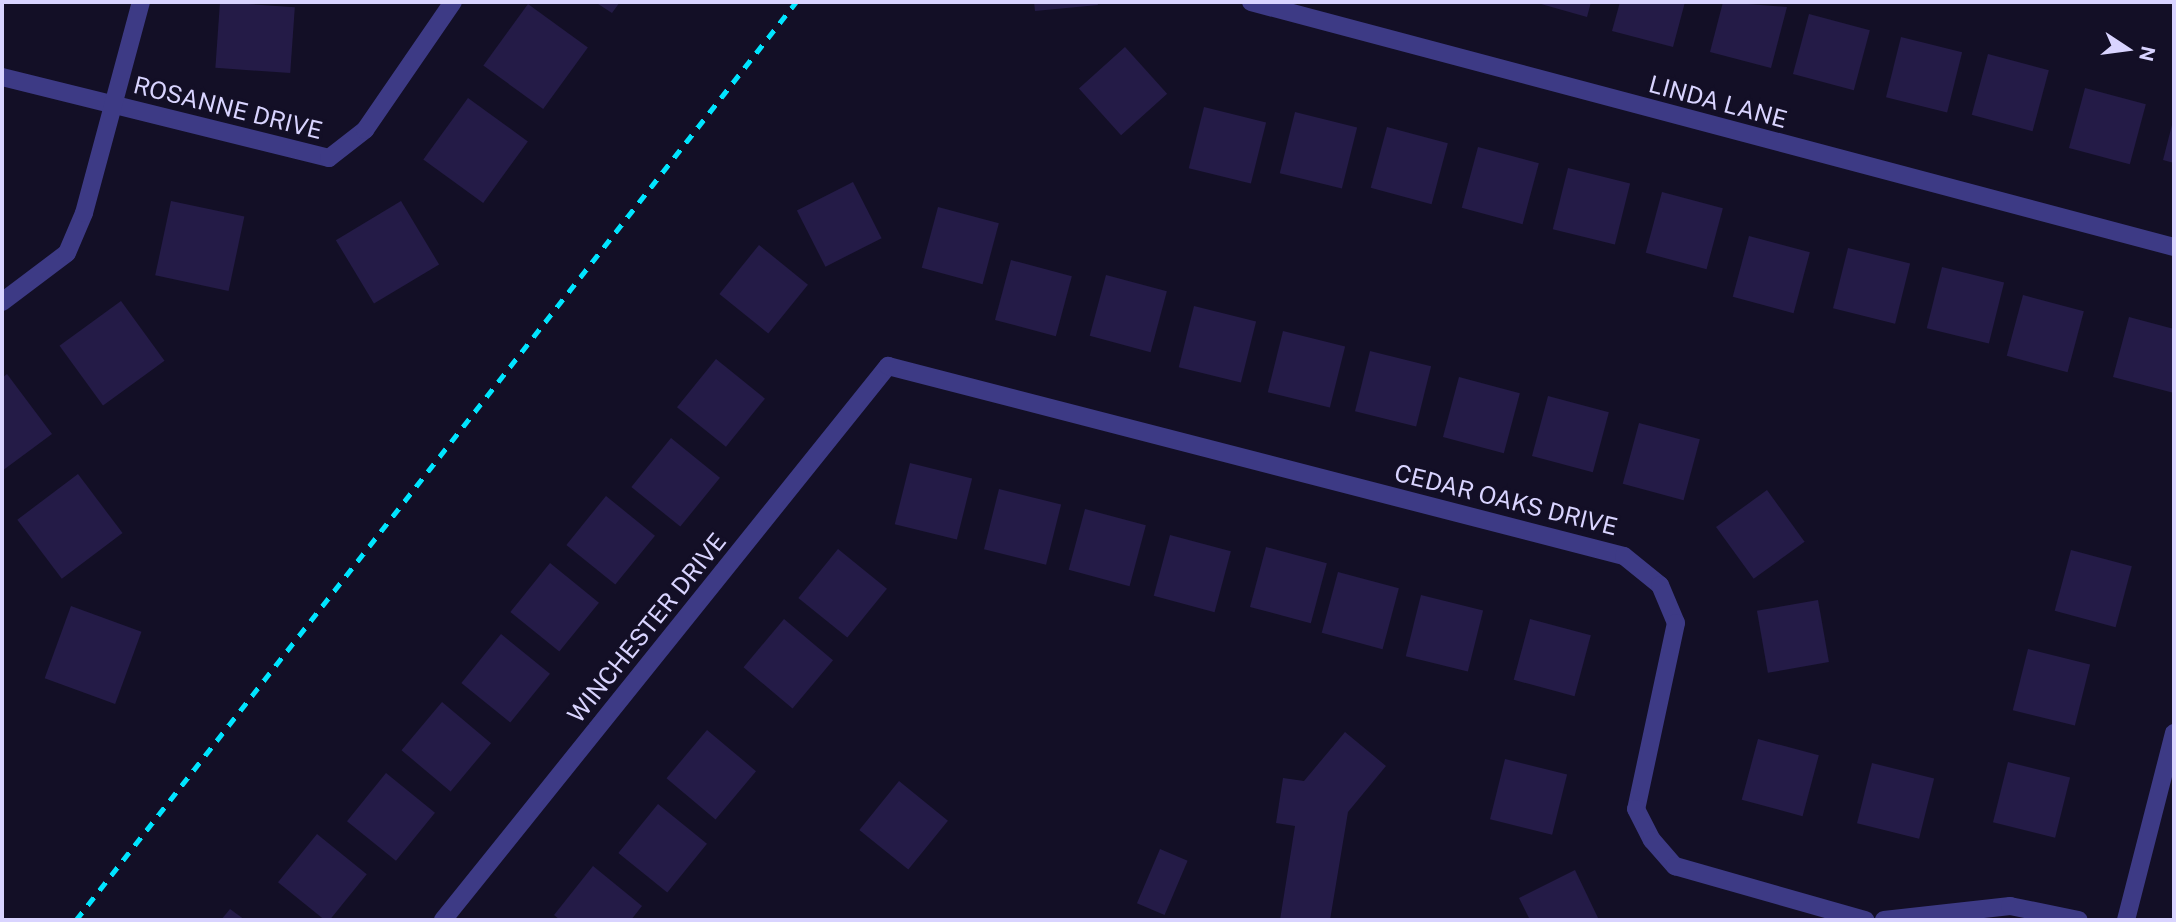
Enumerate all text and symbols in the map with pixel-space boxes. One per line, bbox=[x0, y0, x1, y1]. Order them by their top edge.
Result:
north arrow bbox=[2092, 14, 2162, 84]
text: N bbox=[2135, 44, 2160, 63]
street label: LINDA LANE bbox=[1646, 70, 1790, 134]
street label: ROSANNE DRIVE bbox=[130, 71, 326, 145]
street label: CEDAR OAKS DRIVE bbox=[1392, 458, 1620, 542]
street label: WINCHESTER DRIVE bbox=[562, 527, 732, 729]

